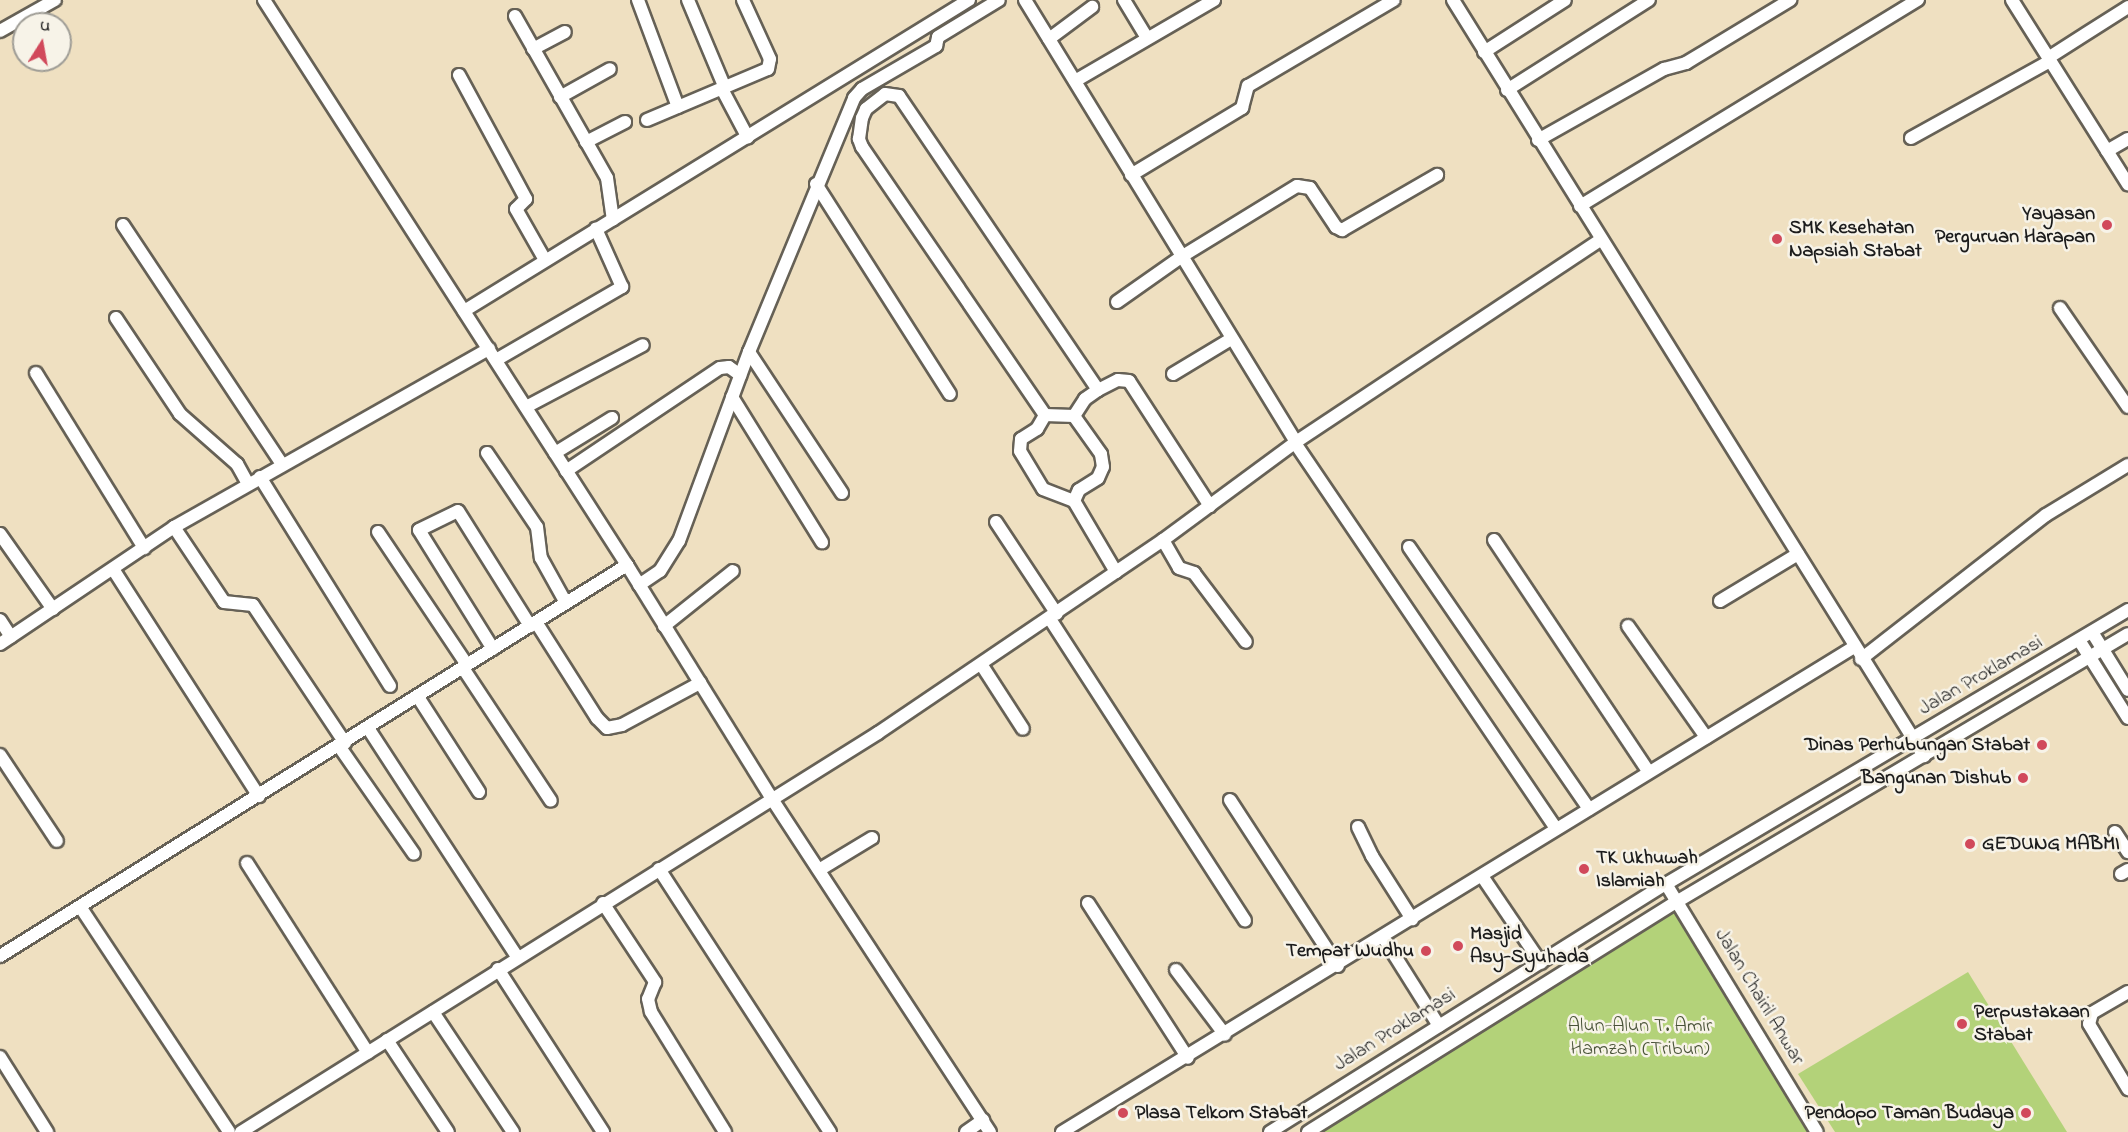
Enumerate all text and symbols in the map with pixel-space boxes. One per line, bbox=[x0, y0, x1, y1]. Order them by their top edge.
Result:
north arrow bbox=[12, 12, 72, 72]
text: U bbox=[38, 14, 52, 39]
place label: Yayasan Perguruan Harapan bbox=[1935, 202, 2095, 249]
place label: SMK Kesehatan Napsiah Stabat bbox=[1789, 216, 1922, 263]
marker: Yayasan Perguruan Harapan bbox=[2100, 218, 2114, 232]
marker: SMK Kesehatan Napsiah Stabat bbox=[1770, 232, 1784, 246]
street label: Jalan Proklamasi bbox=[1915, 631, 2047, 721]
place label: Dinas Perhubungan Stabat bbox=[1805, 733, 2030, 757]
marker: Dinas Perhubungan Stabat bbox=[2035, 738, 2049, 752]
place label: Bangunan Dishub bbox=[1861, 766, 2011, 790]
marker: Bangunan Dishub bbox=[2016, 771, 2030, 785]
place label: GEDUNG MABMI bbox=[1982, 832, 2120, 856]
marker: GEDUNG MABMI bbox=[1963, 837, 1977, 851]
place label: TK Ukhuwah Islamiah bbox=[1596, 846, 1698, 893]
marker: TK Ukhuwah Islamiah bbox=[1577, 862, 1591, 876]
place label: Masjid Asy-Syuhada bbox=[1470, 922, 1589, 969]
street label: Jalan Chairil Anwar bbox=[1709, 924, 1809, 1070]
place label: Tempat Wudhu bbox=[1286, 939, 1414, 963]
marker: Masjid Asy-Syuhada bbox=[1451, 939, 1465, 953]
marker: Tempat Wudhu bbox=[1419, 944, 1433, 958]
street label: Jalan Proklamasi bbox=[1330, 983, 1460, 1077]
place label: Perpustakaan Stabat bbox=[1974, 1000, 2090, 1047]
park label: Alun-Alun T. Amir Hamzah (Tribun) bbox=[1568, 1014, 1712, 1061]
marker: Perpustakaan Stabat bbox=[1955, 1017, 1969, 1031]
place label: Plasa Telkom Stabat bbox=[1135, 1101, 1307, 1125]
place label: Pendopo Taman Budaya bbox=[1805, 1101, 2014, 1125]
marker: Plasa Telkom Stabat bbox=[1116, 1106, 1130, 1120]
marker: Pendopo Taman Budaya bbox=[2019, 1106, 2033, 1120]

